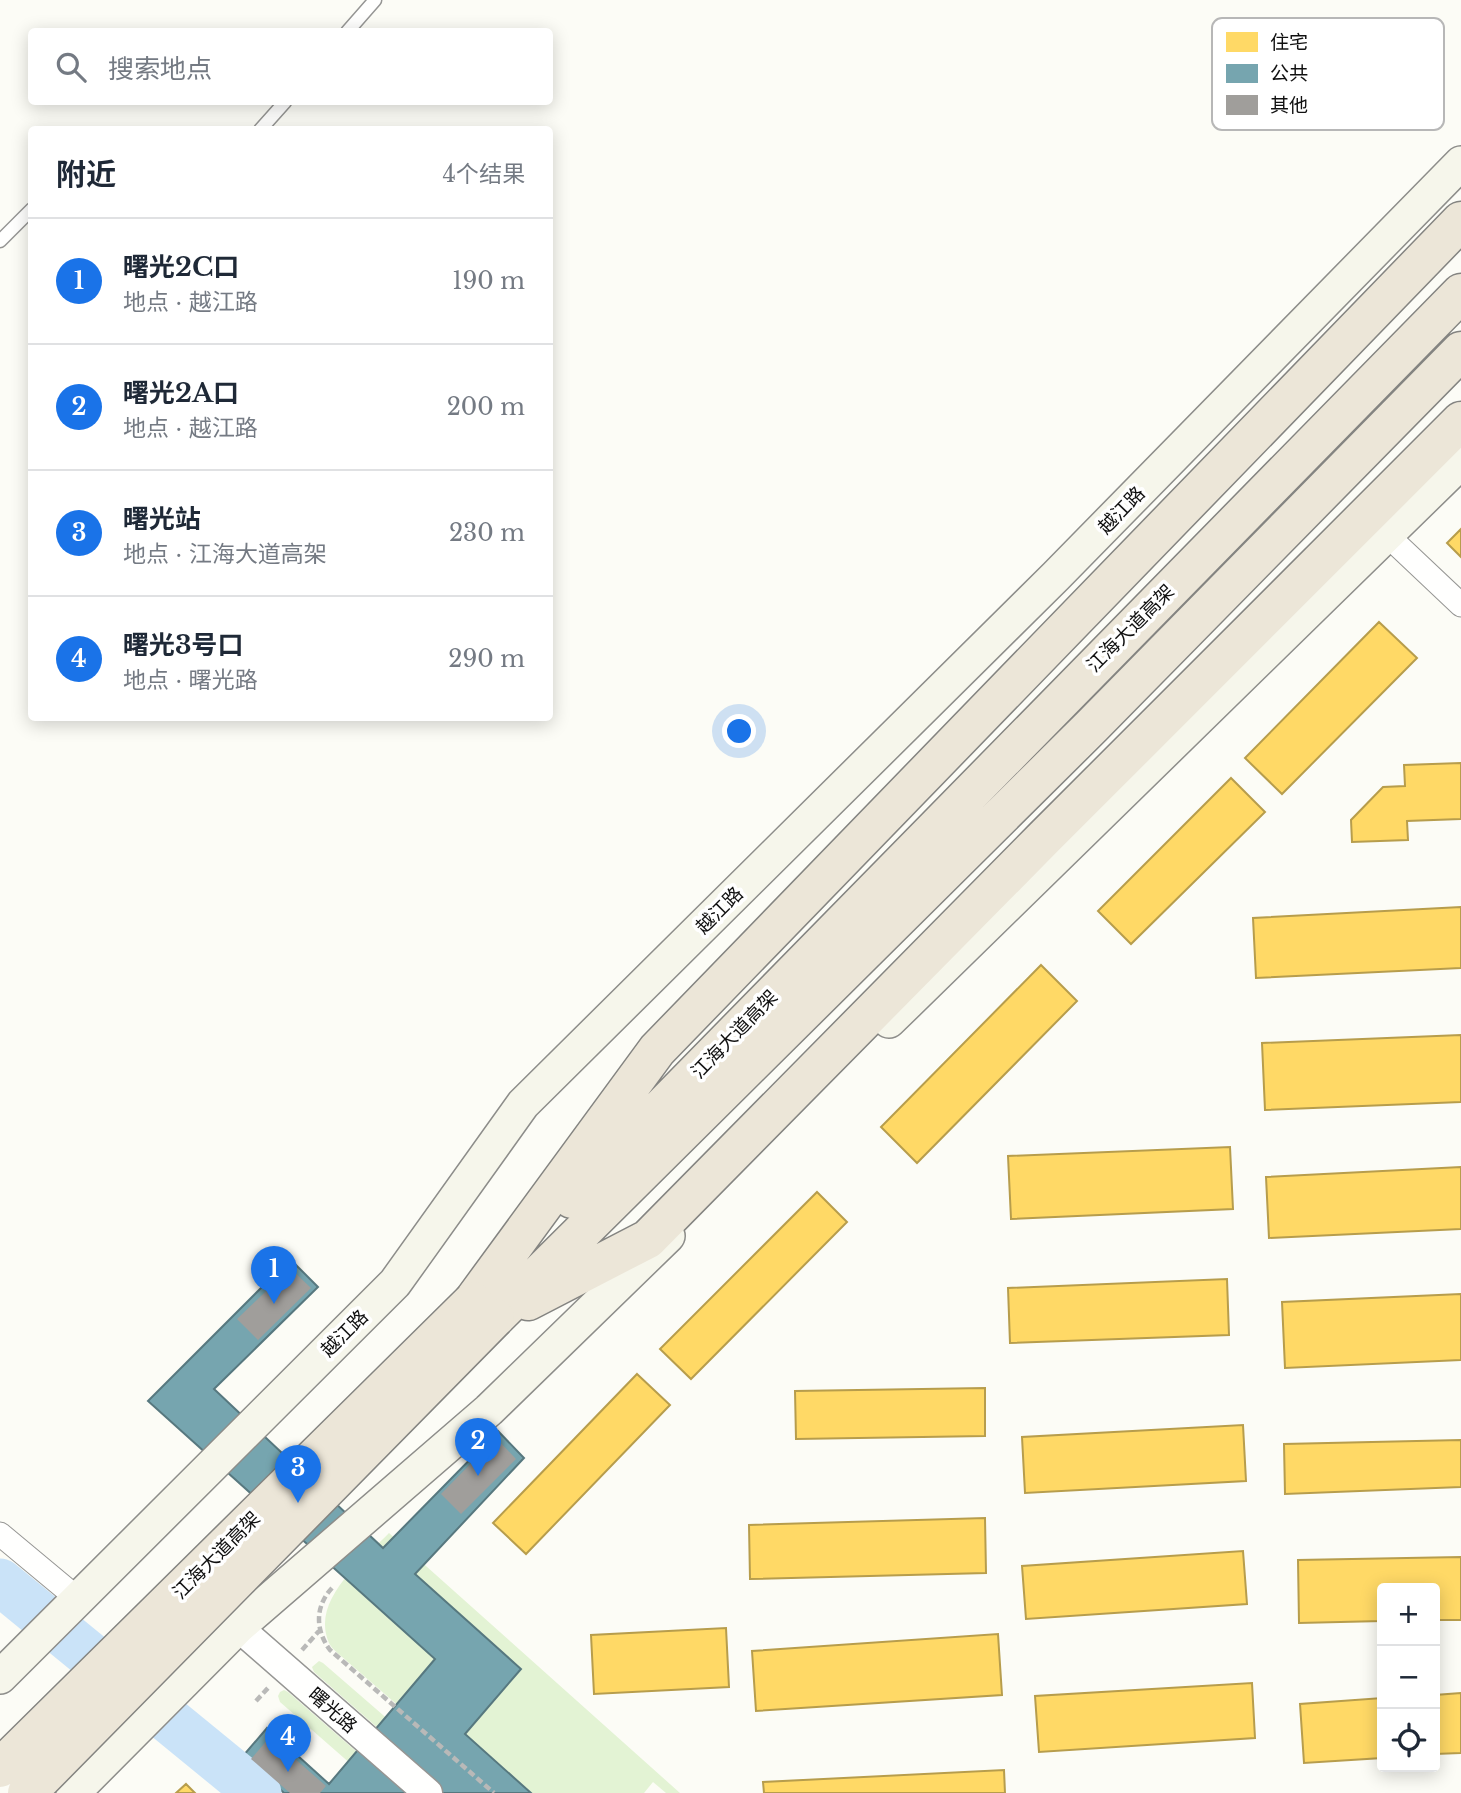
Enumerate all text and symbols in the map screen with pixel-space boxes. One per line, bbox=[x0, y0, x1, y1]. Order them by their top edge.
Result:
legend bbox=[1212, 18, 1444, 130]
search box bbox=[28, 28, 553, 105]
text: 住宅 bbox=[1270, 31, 1308, 54]
icon: search bbox=[52, 48, 90, 86]
text: 搜索地点 bbox=[108, 53, 212, 85]
text: 公共 bbox=[1270, 62, 1308, 85]
text: 其他 bbox=[1270, 94, 1308, 117]
text: 附近 bbox=[56, 156, 116, 193]
text: 4个结果 bbox=[443, 160, 525, 188]
text: 曙光2C口 bbox=[123, 251, 239, 283]
text: 1 bbox=[74, 267, 84, 295]
text: 190 m bbox=[452, 267, 525, 295]
text: 地点 · 越江路 bbox=[123, 288, 258, 316]
text: 曙光2A口 bbox=[123, 377, 239, 409]
text: 2 bbox=[72, 393, 86, 421]
text: 200 m bbox=[447, 393, 525, 421]
text: 地点 · 越江路 bbox=[123, 414, 258, 442]
street label: 越江路 bbox=[1093, 482, 1149, 539]
text: 曙光站 bbox=[123, 503, 201, 535]
text: 3 bbox=[72, 519, 86, 547]
text: 230 m bbox=[449, 519, 525, 547]
text: 地点 · 江海大道高架 bbox=[123, 540, 327, 568]
street label: 江海大道高架 bbox=[1082, 580, 1179, 677]
text: 曙光3号口 bbox=[123, 629, 244, 661]
text: 4 bbox=[71, 645, 87, 673]
text: 290 m bbox=[448, 645, 525, 673]
text: 地点 · 曙光路 bbox=[123, 666, 258, 694]
your location bbox=[722, 714, 756, 748]
street label: 越江路 bbox=[691, 882, 748, 939]
street label: 江海大道高架 bbox=[686, 985, 782, 1083]
pin: 1 bbox=[251, 1246, 297, 1304]
street label: 越江路 bbox=[316, 1305, 373, 1362]
pin: 2 bbox=[455, 1418, 501, 1476]
pin: 3 bbox=[275, 1445, 321, 1503]
street label: 江海大道高架 bbox=[168, 1507, 265, 1604]
map controls bbox=[1377, 1583, 1440, 1772]
button: + bbox=[1377, 1583, 1440, 1646]
button: − bbox=[1377, 1646, 1440, 1709]
street label: 曙光路 bbox=[304, 1683, 362, 1738]
button: locate bbox=[1377, 1709, 1440, 1772]
pin: 4 bbox=[265, 1714, 311, 1772]

